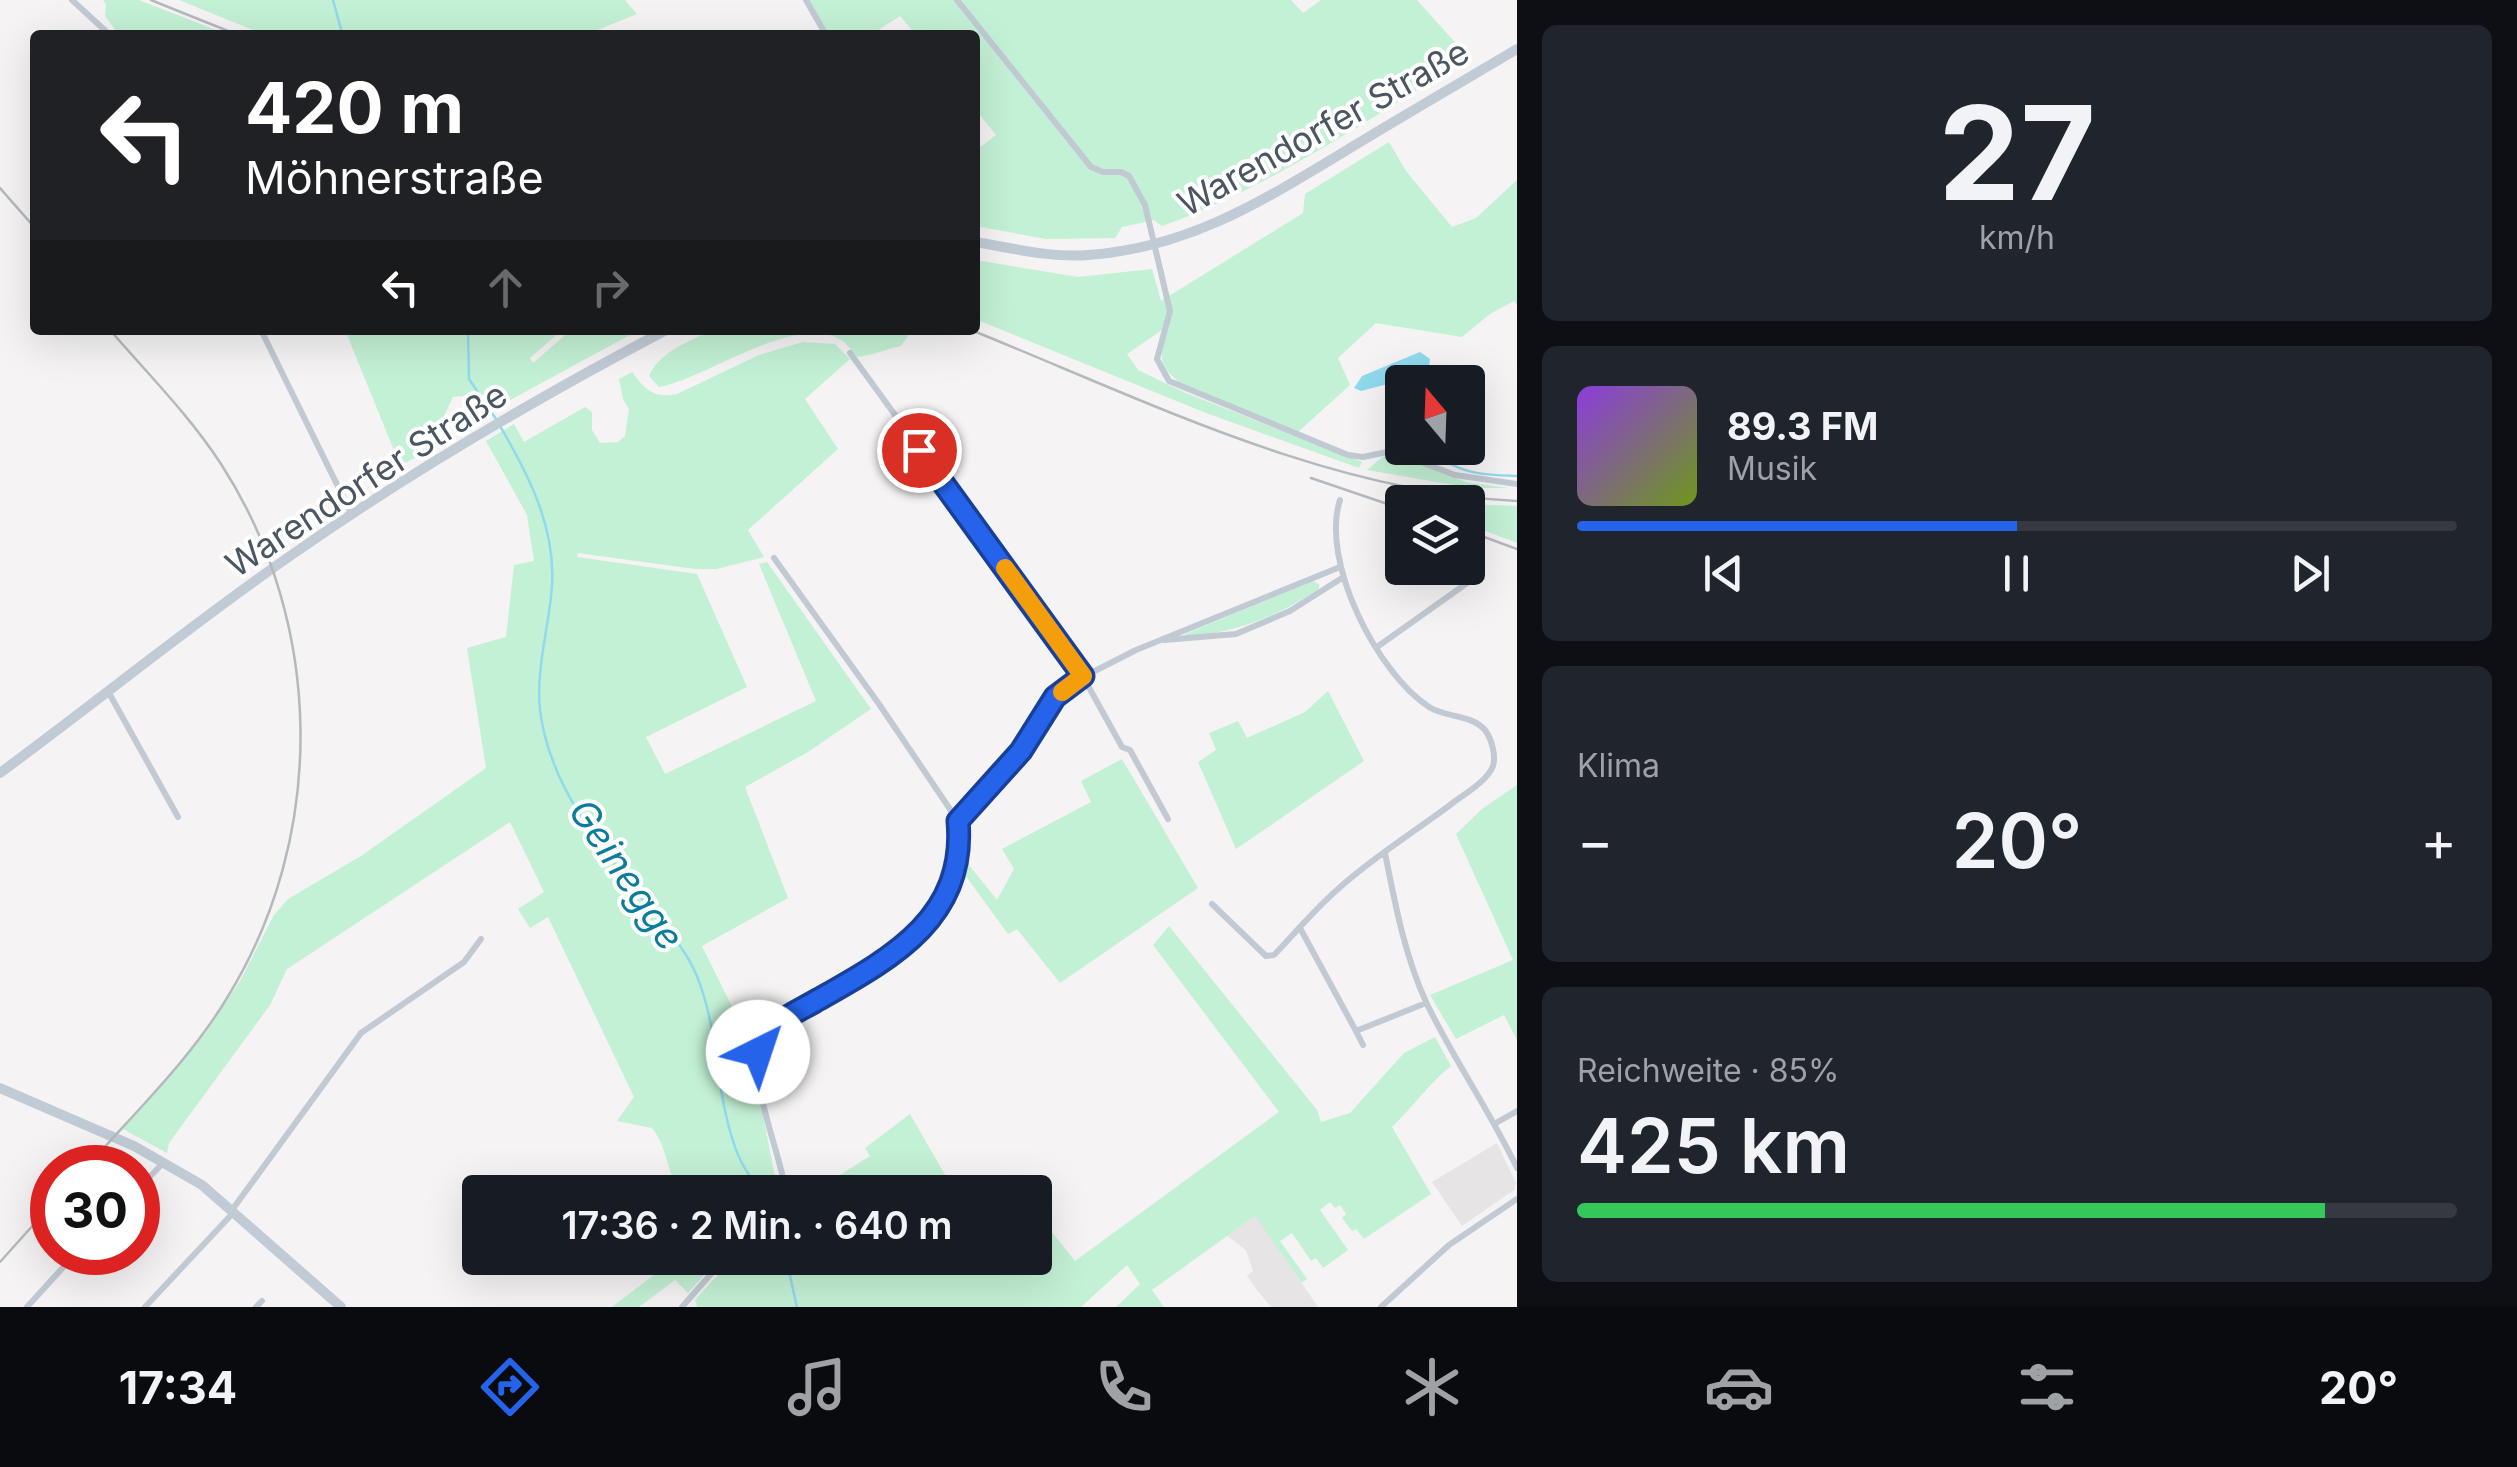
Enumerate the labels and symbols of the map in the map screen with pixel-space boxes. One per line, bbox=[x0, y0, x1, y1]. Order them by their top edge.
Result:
street label: Warendorfer Straße bbox=[1170, 30, 1476, 224]
north arrow bbox=[1385, 365, 1485, 465]
street label: Warendorfer Straße bbox=[218, 373, 514, 585]
pin bbox=[877, 408, 962, 493]
water label: Geinegge bbox=[560, 790, 694, 958]
position arrow bbox=[706, 1000, 810, 1104]
speed limit sign: 30 bbox=[30, 1145, 160, 1275]

